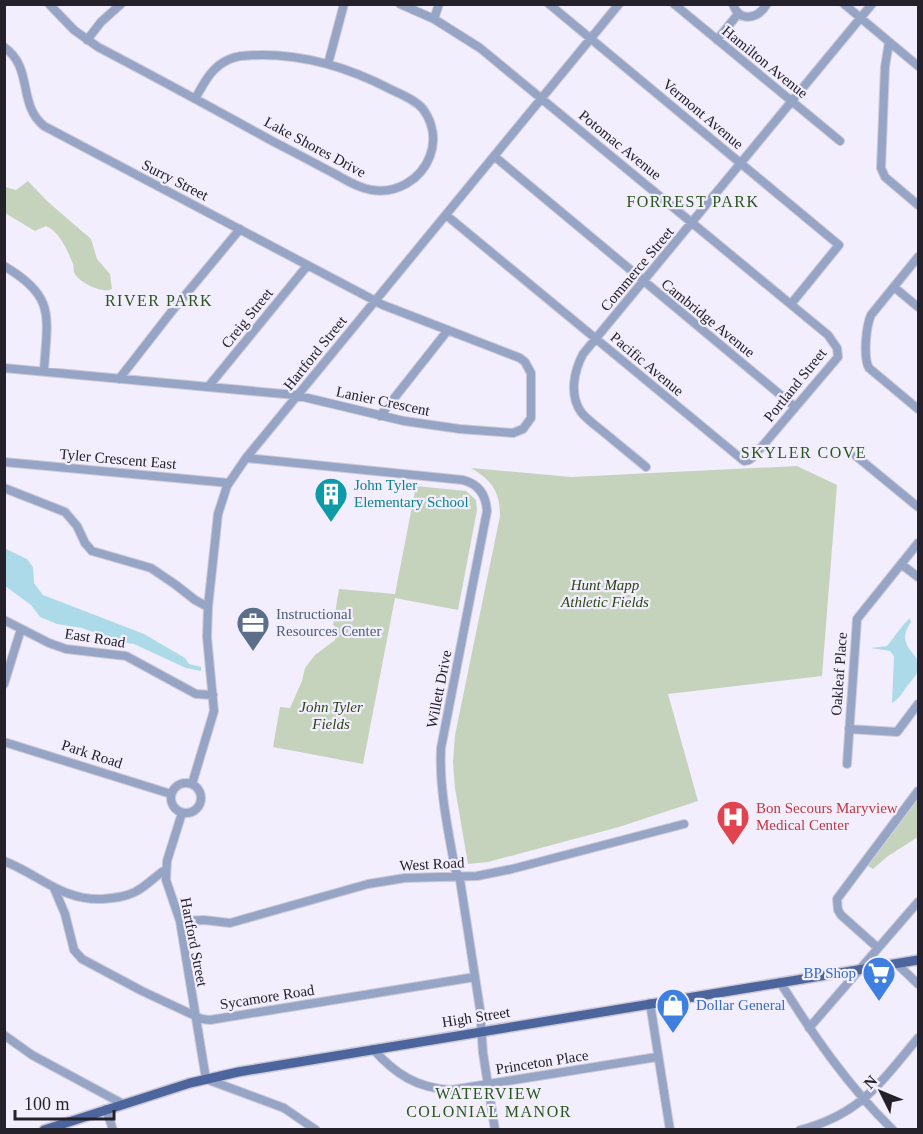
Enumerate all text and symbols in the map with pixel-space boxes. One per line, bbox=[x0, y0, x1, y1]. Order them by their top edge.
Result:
street label: Hamilton Avenue bbox=[719, 23, 811, 102]
street label: Vermont Avenue bbox=[660, 76, 747, 153]
street label: Potomac Avenue bbox=[576, 107, 665, 183]
street label: Lake Shores Drive bbox=[262, 114, 369, 181]
street label: Surry Street bbox=[139, 157, 211, 204]
district label: FORREST PARK bbox=[626, 193, 760, 210]
street label: Commerce Street bbox=[597, 223, 677, 314]
street label: Cambridge Avenue bbox=[658, 276, 758, 361]
street label: Creig Street bbox=[218, 284, 276, 351]
district label: RIVER PARK bbox=[105, 292, 213, 309]
street label: Hartford Street bbox=[280, 312, 350, 393]
street label: Pacific Avenue bbox=[607, 329, 687, 399]
street label: Portland Street bbox=[761, 345, 830, 425]
street label: Lanier Crescent bbox=[335, 383, 432, 419]
district label: SKYLER COVE bbox=[741, 444, 867, 461]
street label: Tyler Crescent East bbox=[59, 446, 178, 472]
building icon: John Tyler Elementary School bbox=[313, 476, 349, 523]
place label: John Tyler Elementary School bbox=[354, 477, 469, 510]
park label: Hunt Mapp Athletic Fields bbox=[560, 577, 649, 610]
office icon: Instructional Resources Center bbox=[235, 605, 271, 652]
place label: Instructional Resources Center bbox=[276, 606, 381, 639]
street label: East Road bbox=[64, 625, 127, 651]
street label: Oakleaf Place bbox=[828, 631, 850, 716]
street label: Willett Drive bbox=[424, 648, 454, 729]
park label: John Tyler Fields bbox=[299, 699, 363, 732]
street label: Park Road bbox=[60, 737, 125, 771]
hospital icon: Bon Secours Maryview Medical Center bbox=[715, 799, 751, 846]
place label: Bon Secours Maryview Medical Center bbox=[756, 800, 898, 833]
street label: West Road bbox=[399, 854, 465, 874]
street label: Hartford Street bbox=[178, 896, 211, 989]
supermarket icon: BP Shop bbox=[861, 955, 897, 1002]
place label: BP Shop bbox=[804, 965, 856, 981]
street label: Sycamore Road bbox=[219, 982, 316, 1012]
shop icon: Dollar General bbox=[655, 987, 691, 1034]
place label: Dollar General bbox=[696, 997, 786, 1013]
street label: High Street bbox=[441, 1004, 512, 1030]
street label: Princeton Place bbox=[494, 1047, 590, 1077]
north arrow bbox=[851, 1062, 911, 1122]
text: N bbox=[860, 1072, 881, 1092]
scale bar bbox=[15, 1083, 114, 1121]
district label: WATERVIEW COLONIAL MANOR bbox=[406, 1085, 572, 1120]
text: 100 m bbox=[24, 1094, 70, 1114]

